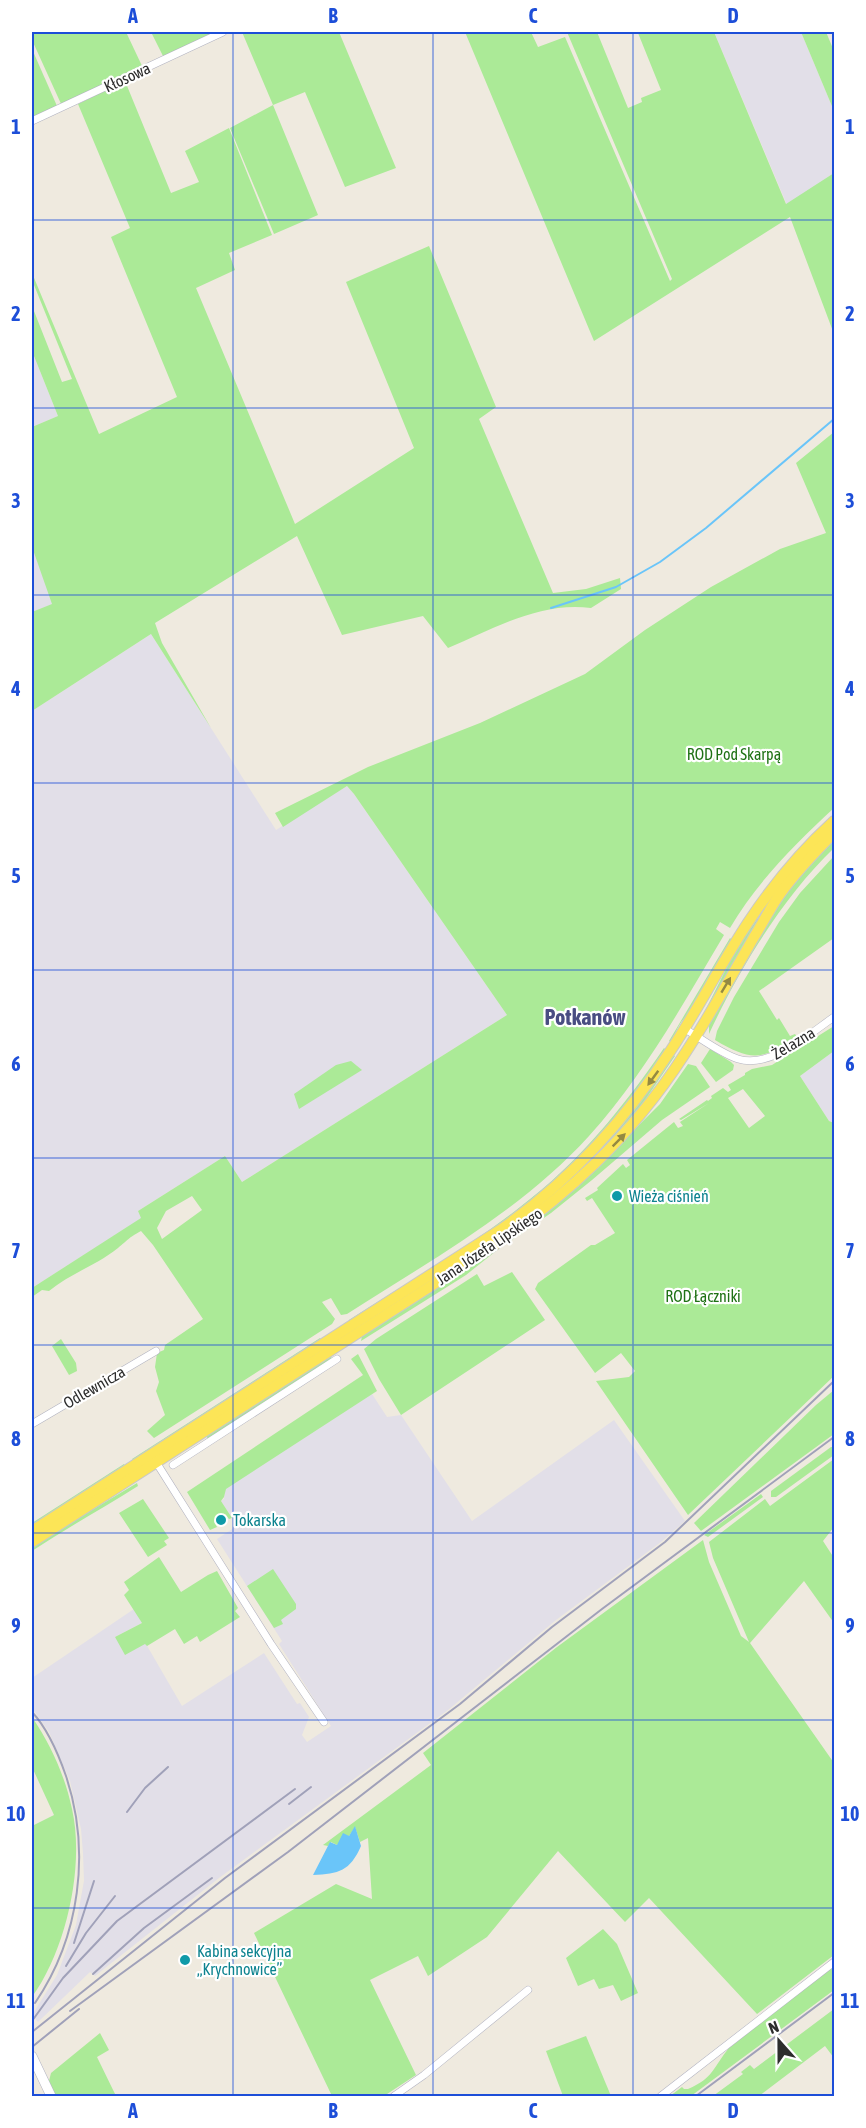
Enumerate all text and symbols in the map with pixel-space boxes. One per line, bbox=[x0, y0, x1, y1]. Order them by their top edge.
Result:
text: A bbox=[127, 4, 138, 27]
text: B bbox=[328, 4, 338, 27]
text: C bbox=[529, 4, 538, 27]
text: D bbox=[727, 4, 739, 27]
street label: Kłosowa bbox=[101, 58, 153, 96]
text: 1 bbox=[11, 115, 21, 138]
text: 1 bbox=[845, 115, 855, 138]
text: 2 bbox=[11, 302, 21, 325]
text: 2 bbox=[845, 302, 855, 325]
text: 3 bbox=[11, 489, 21, 512]
text: 3 bbox=[845, 489, 855, 512]
text: 4 bbox=[10, 677, 21, 700]
text: 4 bbox=[844, 677, 855, 700]
park label: ROD Pod Skarpą bbox=[687, 745, 781, 764]
text: 5 bbox=[11, 864, 21, 887]
text: 5 bbox=[845, 864, 855, 887]
one-way arrow bbox=[720, 977, 731, 993]
district label: Potkanów bbox=[544, 1004, 626, 1030]
street label: Żelazna bbox=[768, 1023, 818, 1063]
text: 6 bbox=[11, 1052, 21, 1075]
text: 6 bbox=[845, 1052, 855, 1075]
one-way arrow bbox=[647, 1069, 659, 1085]
one-way arrow bbox=[612, 1133, 626, 1147]
place label: Wieża ciśnień bbox=[629, 1187, 709, 1205]
marker: Wieża ciśnień bbox=[610, 1189, 624, 1203]
street label: Jana Józefa Lipskiego bbox=[433, 1204, 546, 1289]
text: 7 bbox=[11, 1239, 21, 1262]
text: 7 bbox=[845, 1239, 855, 1262]
park label: ROD Łączniki bbox=[665, 1287, 741, 1306]
street label: Odlewnicza bbox=[60, 1362, 128, 1412]
text: 8 bbox=[11, 1427, 21, 1450]
text: 8 bbox=[845, 1427, 855, 1450]
place label: Tokarska bbox=[233, 1511, 286, 1529]
marker: Tokarska bbox=[214, 1513, 228, 1527]
text: 9 bbox=[11, 1614, 21, 1637]
text: 9 bbox=[845, 1614, 855, 1637]
text: 10 bbox=[7, 1802, 25, 1825]
text: 10 bbox=[841, 1802, 859, 1825]
place label: Kabina sekcyjna „Krychnowice” bbox=[197, 1942, 292, 1979]
marker: Kabina sekcyjna „Krychnowice” bbox=[178, 1953, 192, 1967]
text: 11 bbox=[7, 1989, 25, 2012]
text: 11 bbox=[841, 1989, 859, 2012]
north arrow bbox=[749, 2011, 809, 2071]
text: N bbox=[766, 2017, 781, 2037]
text: A bbox=[127, 2099, 138, 2122]
text: B bbox=[328, 2099, 338, 2122]
text: C bbox=[529, 2099, 538, 2122]
text: D bbox=[727, 2099, 739, 2122]

